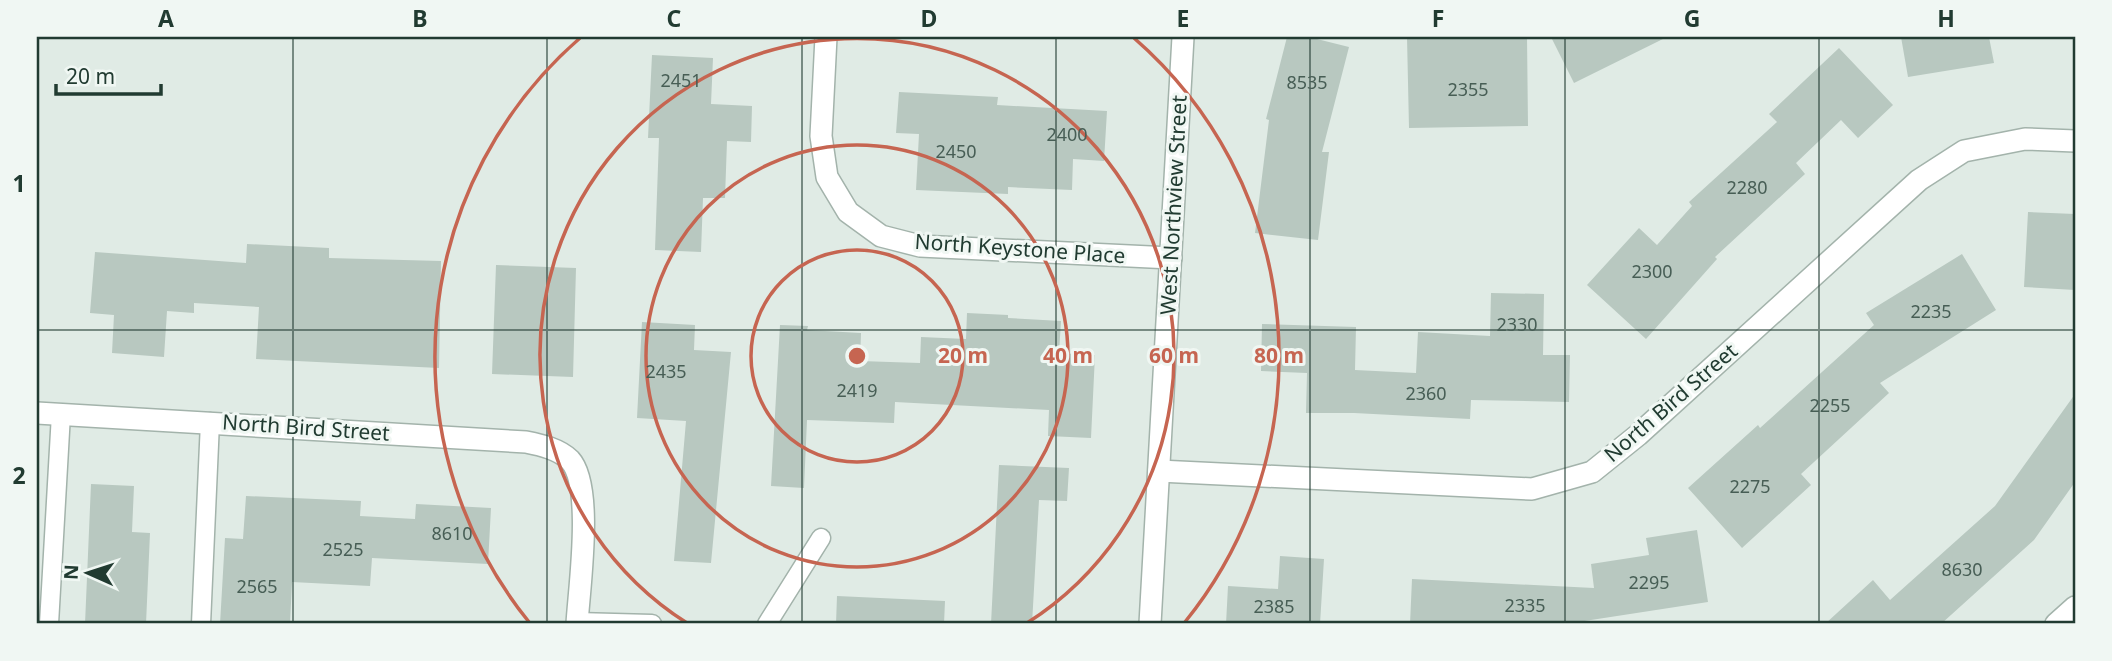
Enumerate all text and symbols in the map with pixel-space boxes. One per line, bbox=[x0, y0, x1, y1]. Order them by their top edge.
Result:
text: A bbox=[158, 2, 174, 34]
text: B bbox=[412, 2, 428, 34]
text: C bbox=[667, 2, 682, 34]
text: D bbox=[921, 2, 937, 34]
text: E bbox=[1177, 2, 1189, 34]
text: F bbox=[1432, 2, 1444, 34]
text: G bbox=[1684, 2, 1700, 34]
text: H bbox=[1937, 2, 1955, 34]
scale bar bbox=[56, 52, 161, 96]
text: 20 m bbox=[66, 62, 115, 90]
house number: 2451 bbox=[660, 68, 702, 92]
house number: 8535 bbox=[1286, 70, 1328, 94]
house number: 2355 bbox=[1447, 77, 1489, 101]
street label: West Northview Street bbox=[1153, 94, 1193, 316]
house number: 2400 bbox=[1046, 122, 1088, 146]
house number: 2450 bbox=[935, 139, 977, 163]
text: 1 bbox=[12, 167, 26, 199]
house number: 2280 bbox=[1726, 175, 1768, 199]
street label: North Keystone Place bbox=[914, 227, 1126, 269]
house number: 2300 bbox=[1631, 259, 1673, 283]
house number: 2235 bbox=[1910, 299, 1952, 323]
house number: 2330 bbox=[1496, 312, 1538, 336]
street label: North Bird Street bbox=[1598, 336, 1743, 468]
text: 20 m bbox=[938, 341, 988, 369]
text: 40 m bbox=[1043, 341, 1093, 369]
text: 60 m bbox=[1149, 341, 1199, 369]
text: 80 m bbox=[1254, 341, 1304, 369]
centre of rings bbox=[845, 344, 869, 368]
house number: 2435 bbox=[645, 359, 687, 383]
house number: 2419 bbox=[836, 378, 878, 402]
house number: 2360 bbox=[1405, 381, 1447, 405]
house number: 2255 bbox=[1809, 393, 1851, 417]
street label: North Bird Street bbox=[221, 407, 391, 447]
text: 2 bbox=[12, 459, 26, 491]
house number: 2275 bbox=[1729, 474, 1771, 498]
house number: 8610 bbox=[431, 521, 473, 545]
house number: 2525 bbox=[322, 537, 364, 561]
north arrow bbox=[52, 538, 122, 608]
house number: 8630 bbox=[1941, 557, 1983, 581]
text: N bbox=[58, 564, 84, 581]
house number: 2295 bbox=[1628, 570, 1670, 594]
house number: 2565 bbox=[236, 574, 278, 598]
house number: 2335 bbox=[1504, 593, 1546, 617]
house number: 2385 bbox=[1253, 594, 1295, 618]

